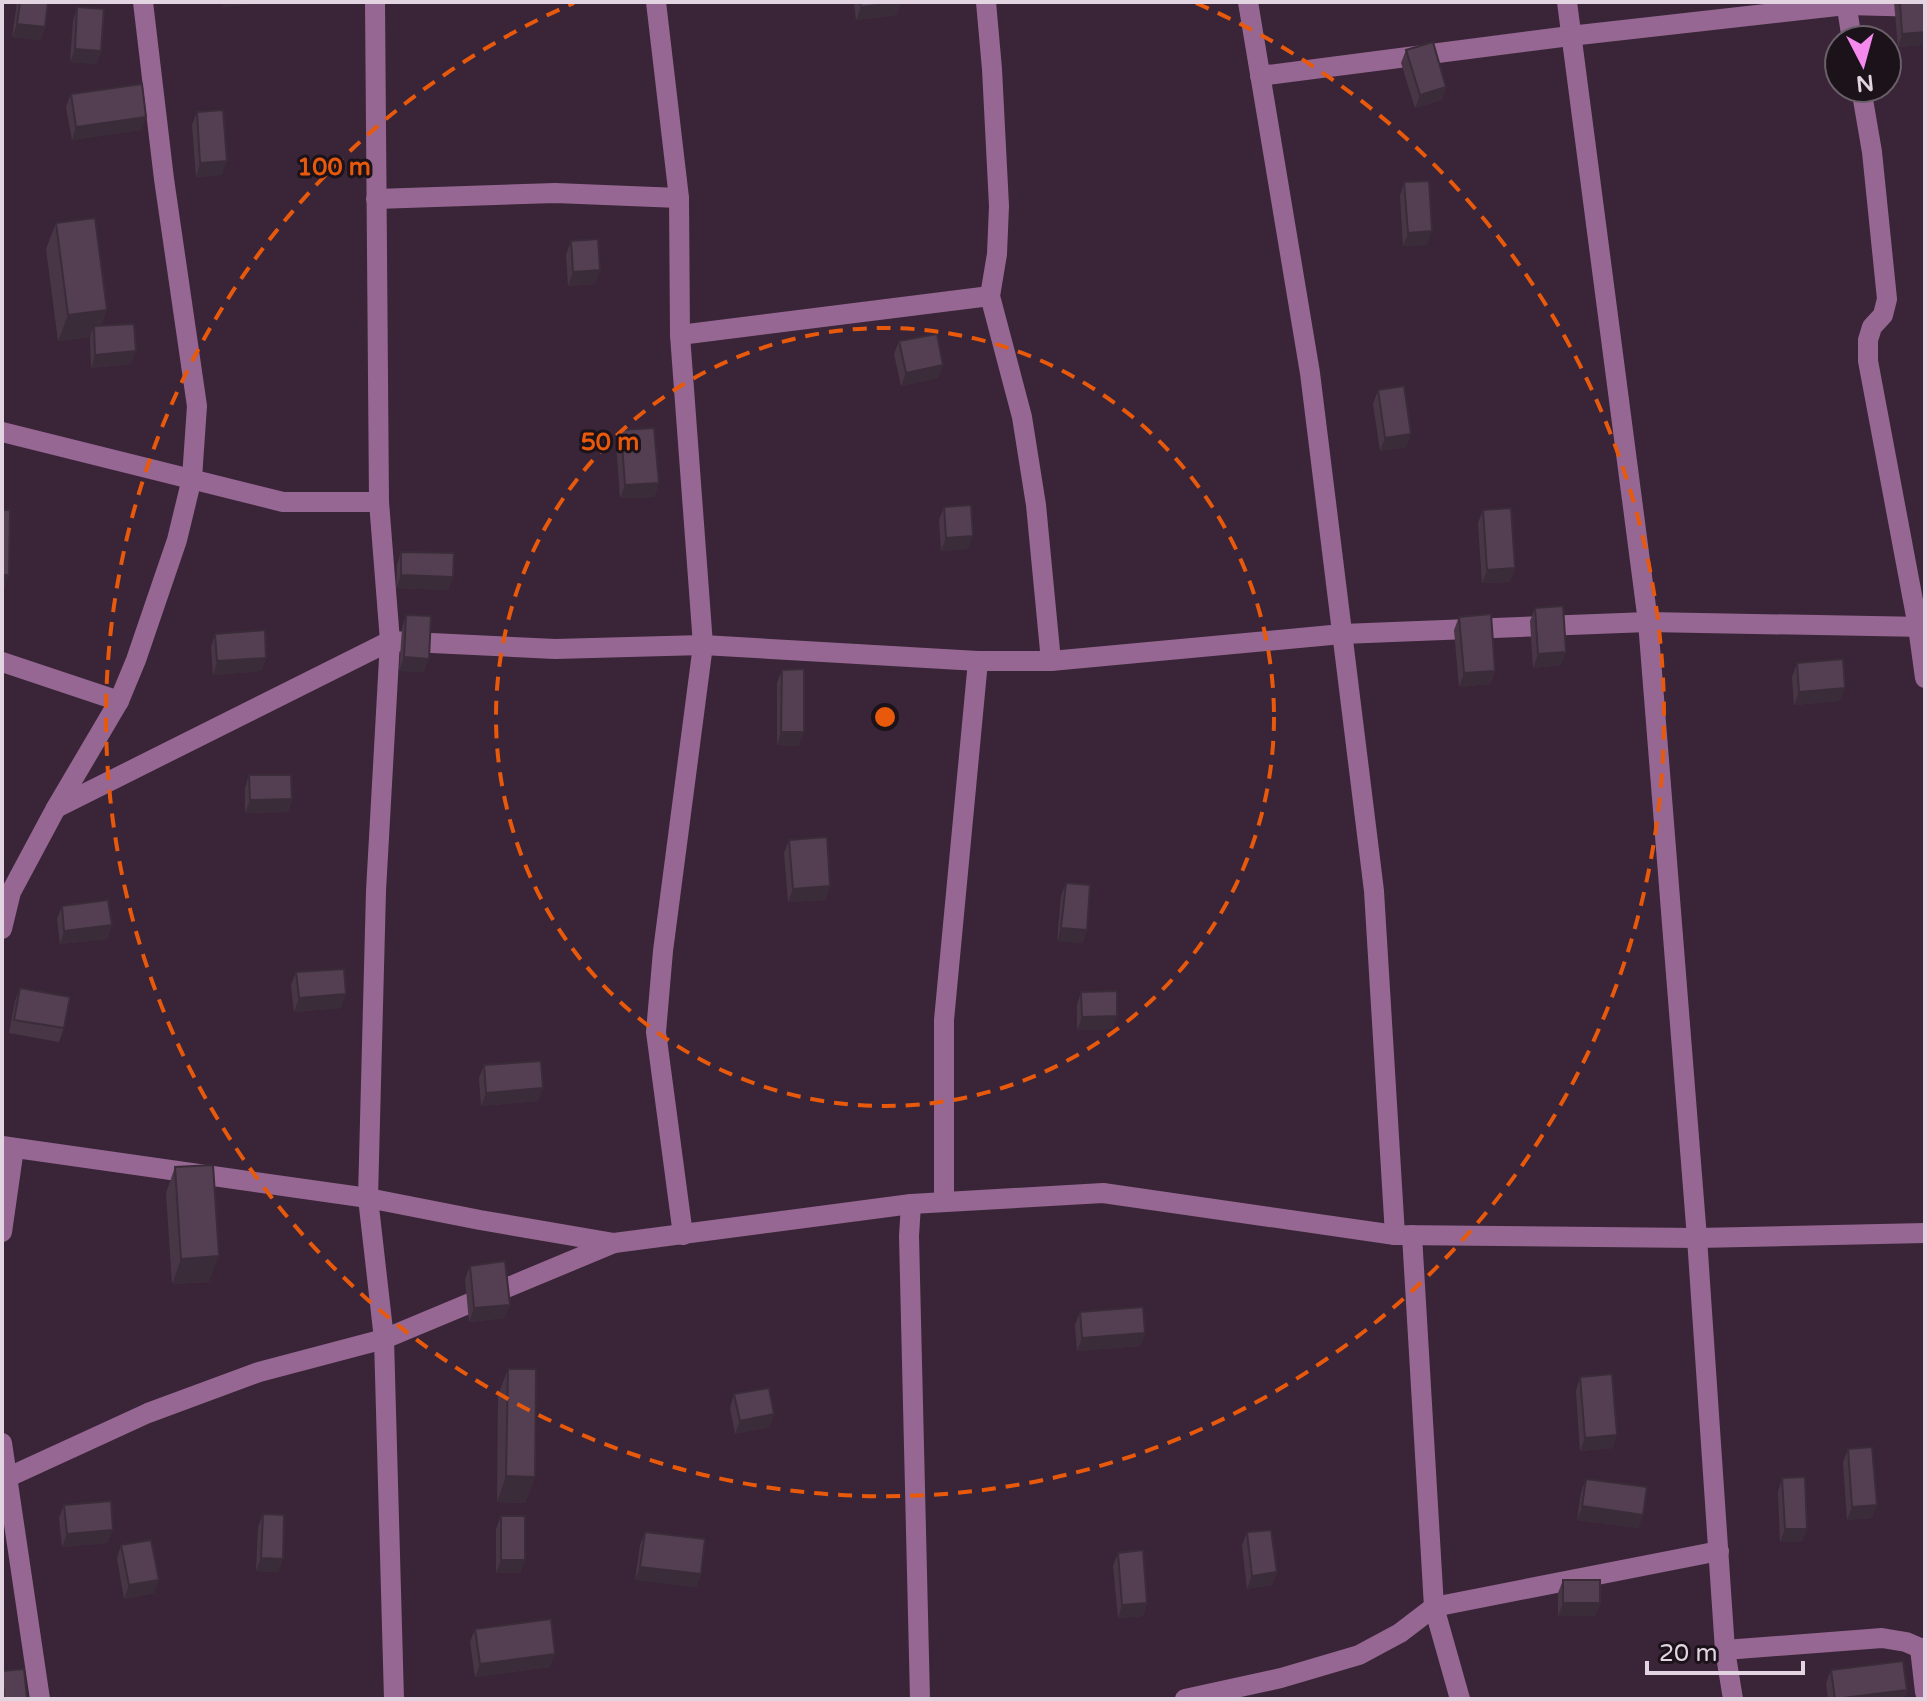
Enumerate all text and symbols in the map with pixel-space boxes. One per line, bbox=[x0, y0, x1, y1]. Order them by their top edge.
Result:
north arrow bbox=[1823, 24, 1903, 104]
text: N bbox=[1855, 69, 1875, 97]
text: 100 m bbox=[297, 153, 371, 182]
text: 50 m bbox=[581, 428, 639, 457]
centre of rings bbox=[871, 703, 899, 731]
scale bar bbox=[1647, 1625, 1803, 1675]
text: 20 m bbox=[1659, 1639, 1717, 1668]

